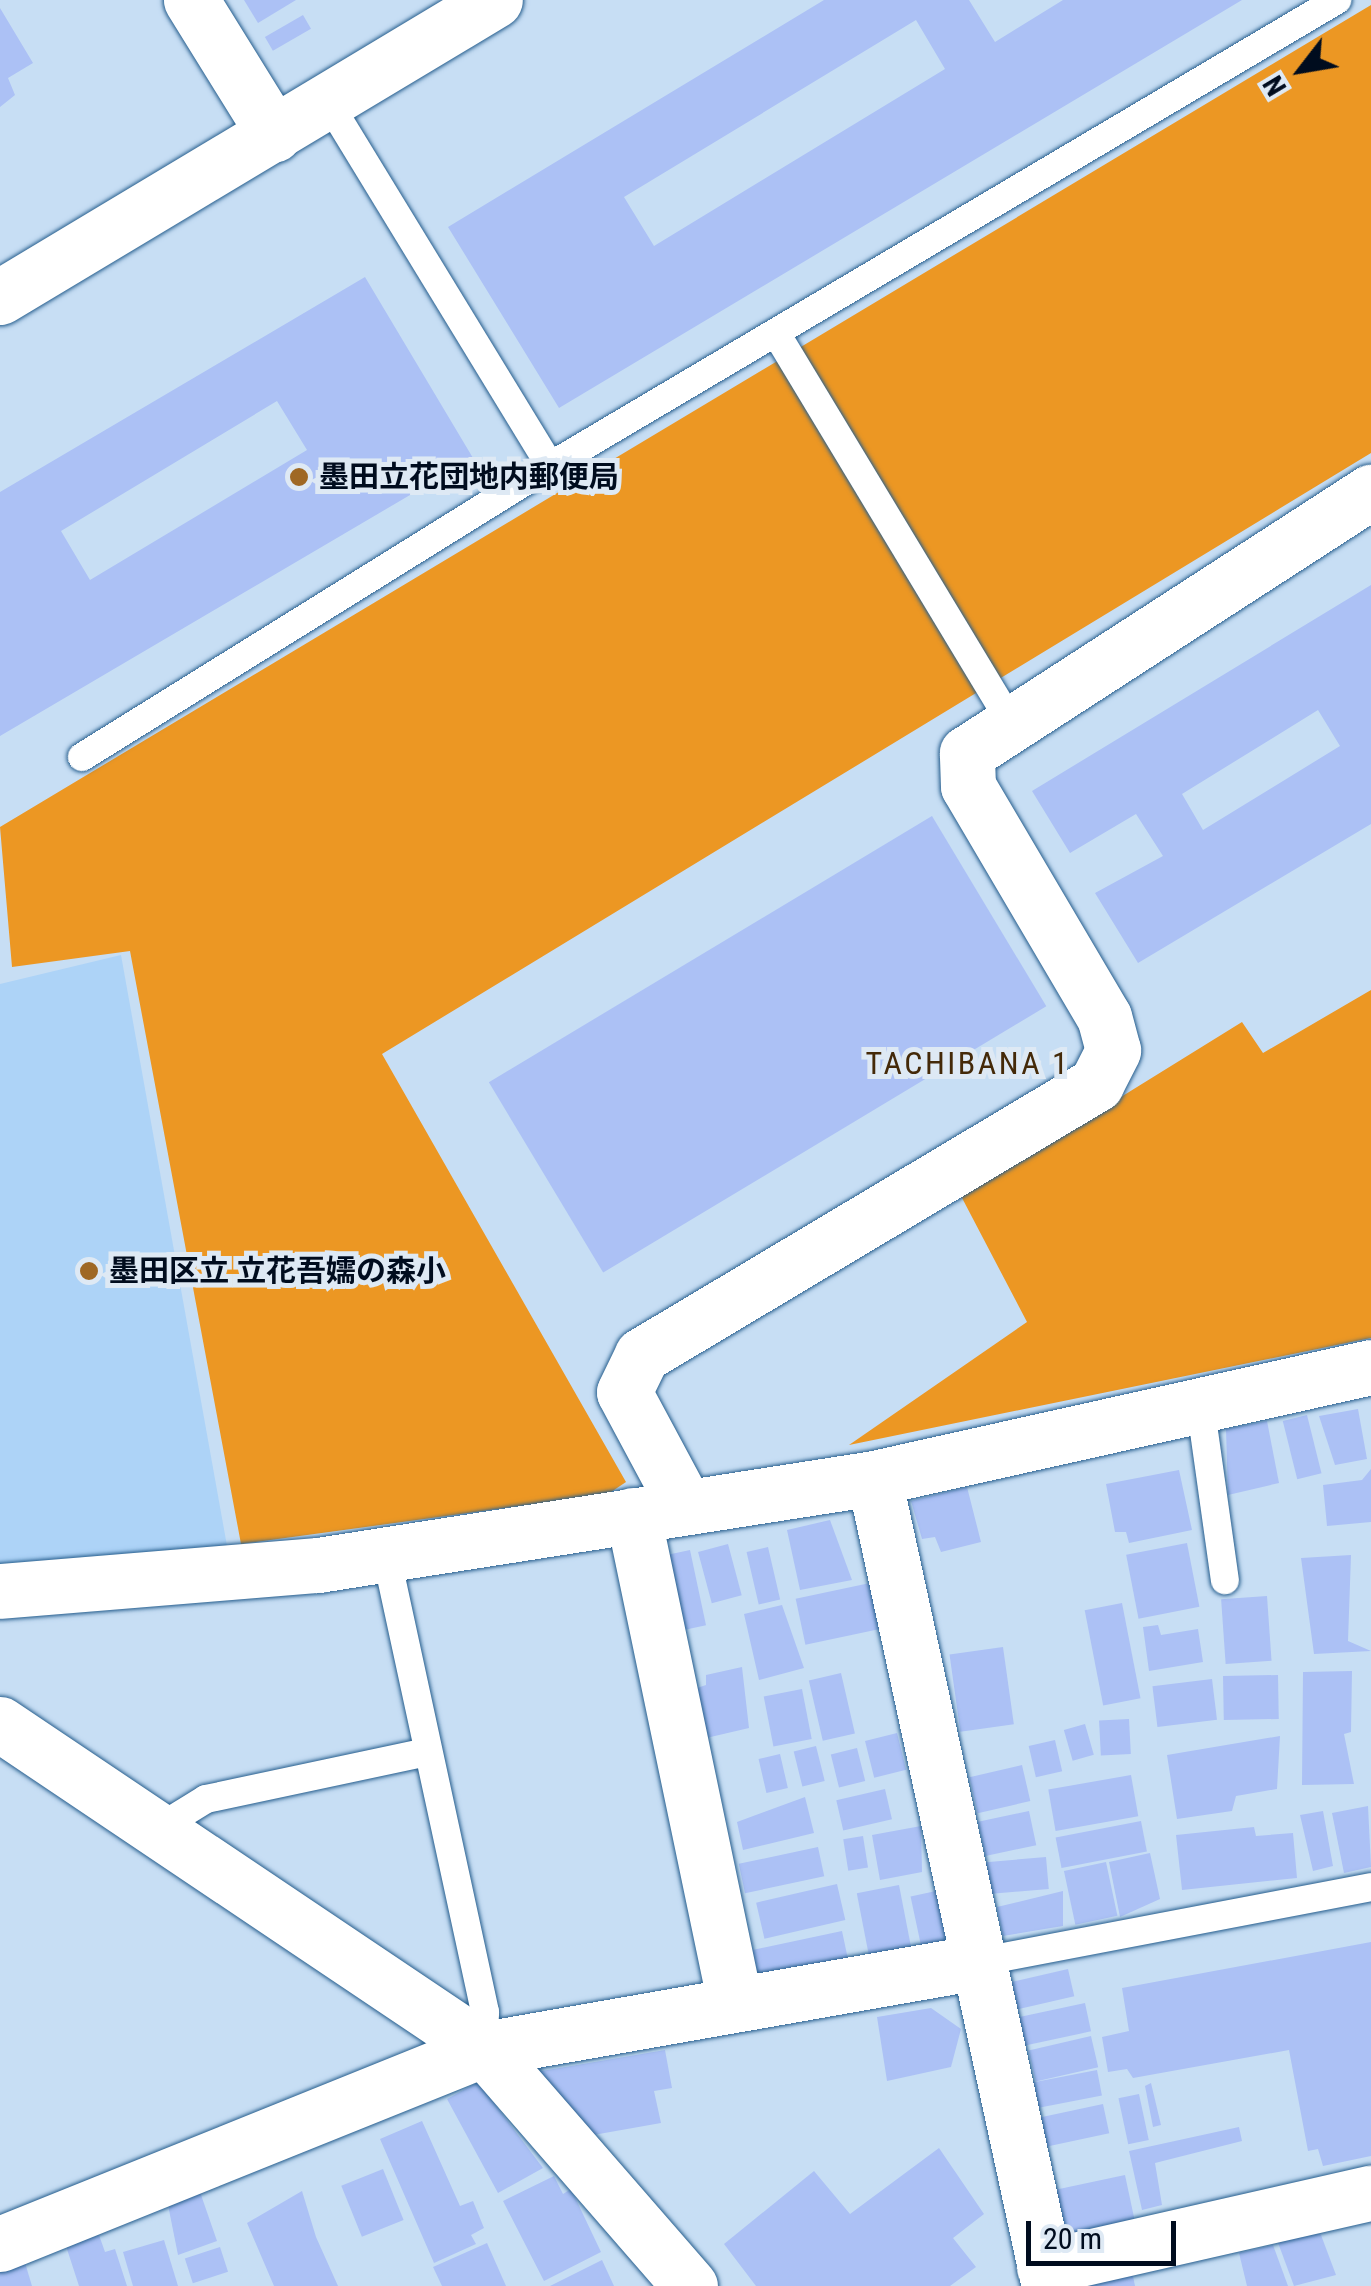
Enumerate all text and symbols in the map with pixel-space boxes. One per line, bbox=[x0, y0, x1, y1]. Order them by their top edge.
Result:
north arrow bbox=[1251, 20, 1351, 120]
text: N bbox=[1256, 70, 1293, 102]
place label: 墨田立花団地内郵便局 bbox=[319, 459, 619, 495]
marker: 墨田立花団地内郵便局 bbox=[288, 466, 310, 488]
district label: TACHIBANA 1 bbox=[866, 1044, 1070, 1082]
place label: 墨田区立 立花吾嬬の森小 bbox=[109, 1253, 446, 1289]
marker: 墨田区立 立花吾嬬の森小 bbox=[78, 1260, 100, 1282]
scale bar bbox=[1031, 2201, 1181, 2263]
text: 20 m bbox=[1043, 2221, 1102, 2256]

